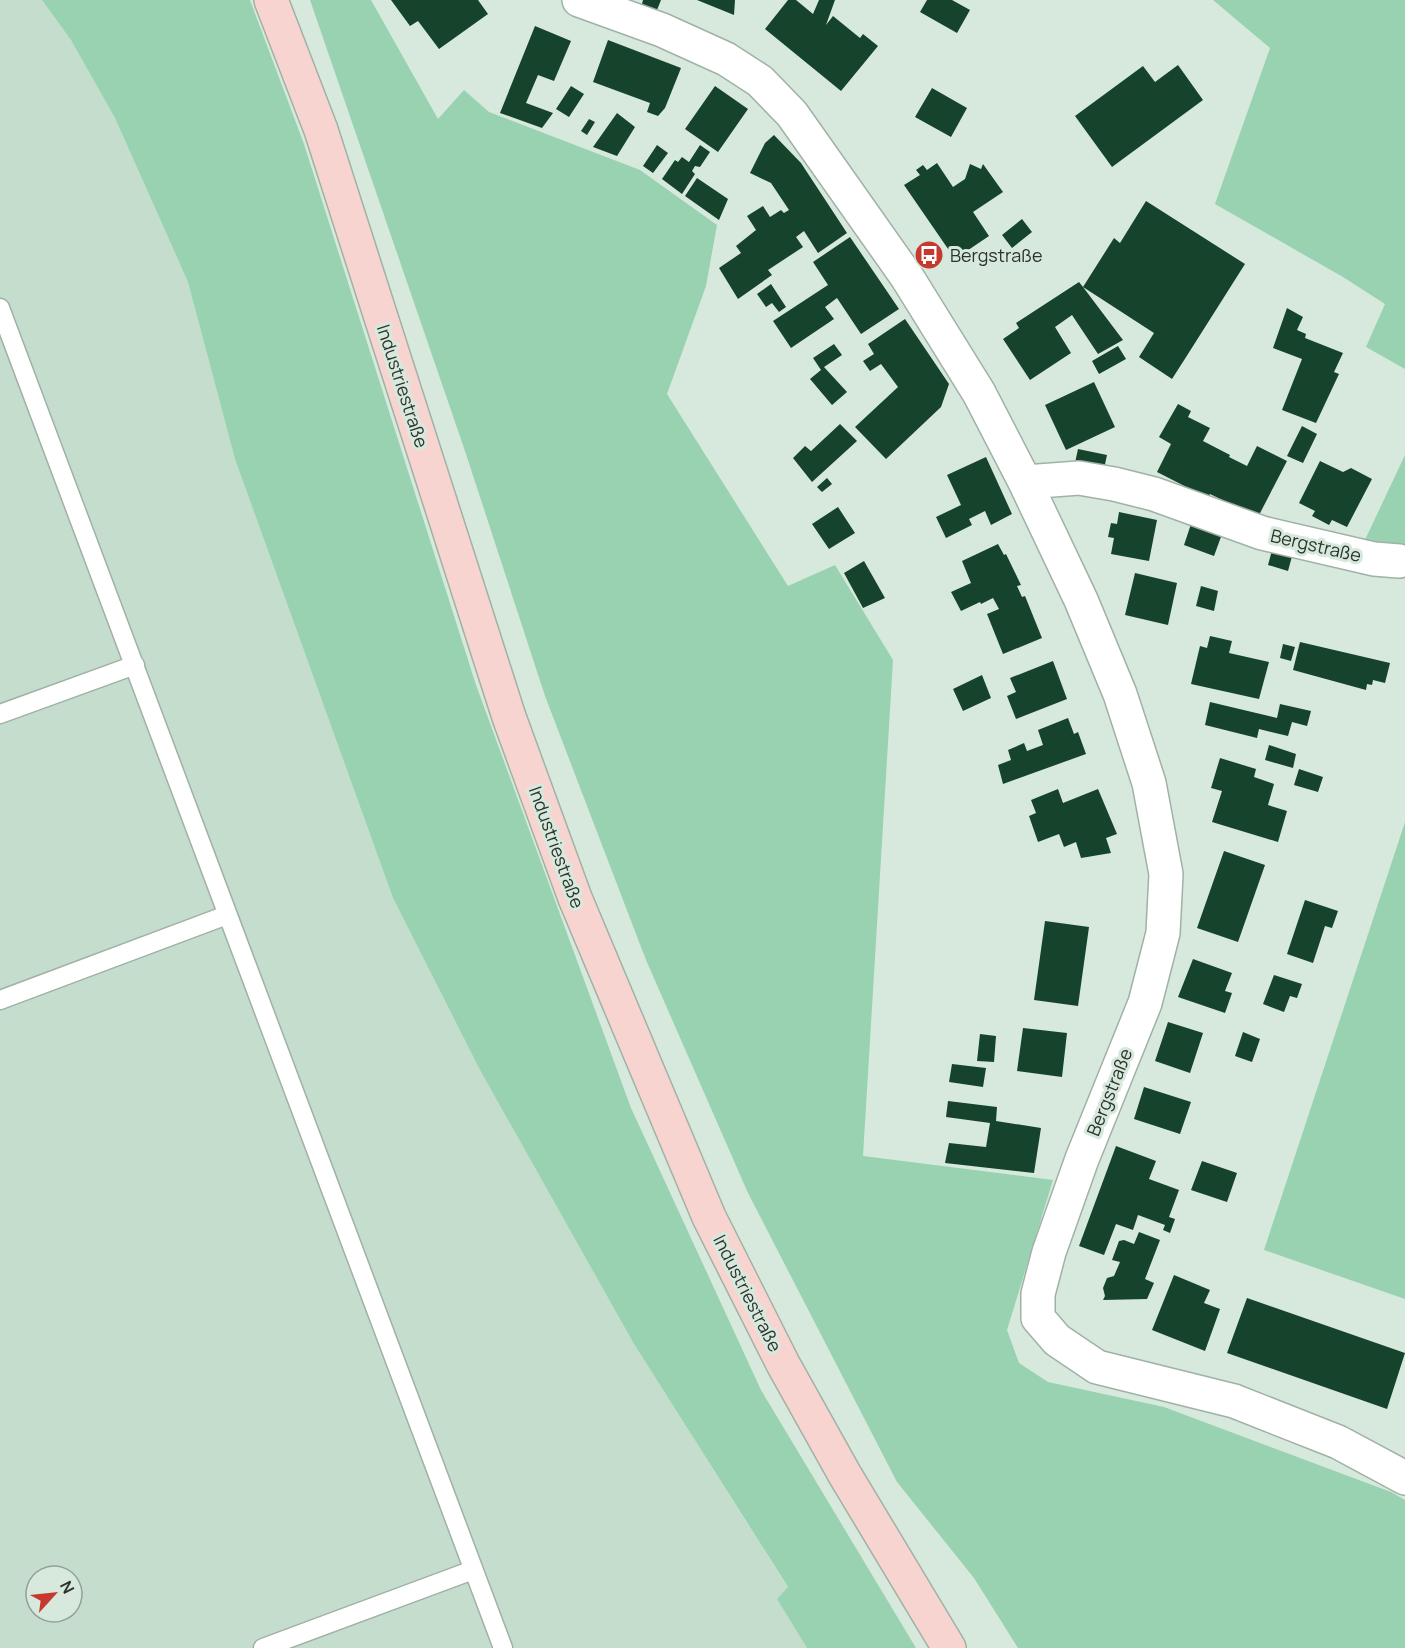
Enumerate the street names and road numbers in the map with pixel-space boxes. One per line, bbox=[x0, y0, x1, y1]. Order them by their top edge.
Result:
street label: Industriestraße bbox=[372, 321, 434, 451]
street label: Bergstraße bbox=[1268, 523, 1364, 567]
street label: Industriestraße bbox=[524, 783, 590, 911]
street label: Bergstraße bbox=[1081, 1045, 1137, 1139]
street label: Industriestraße bbox=[708, 1230, 788, 1356]

